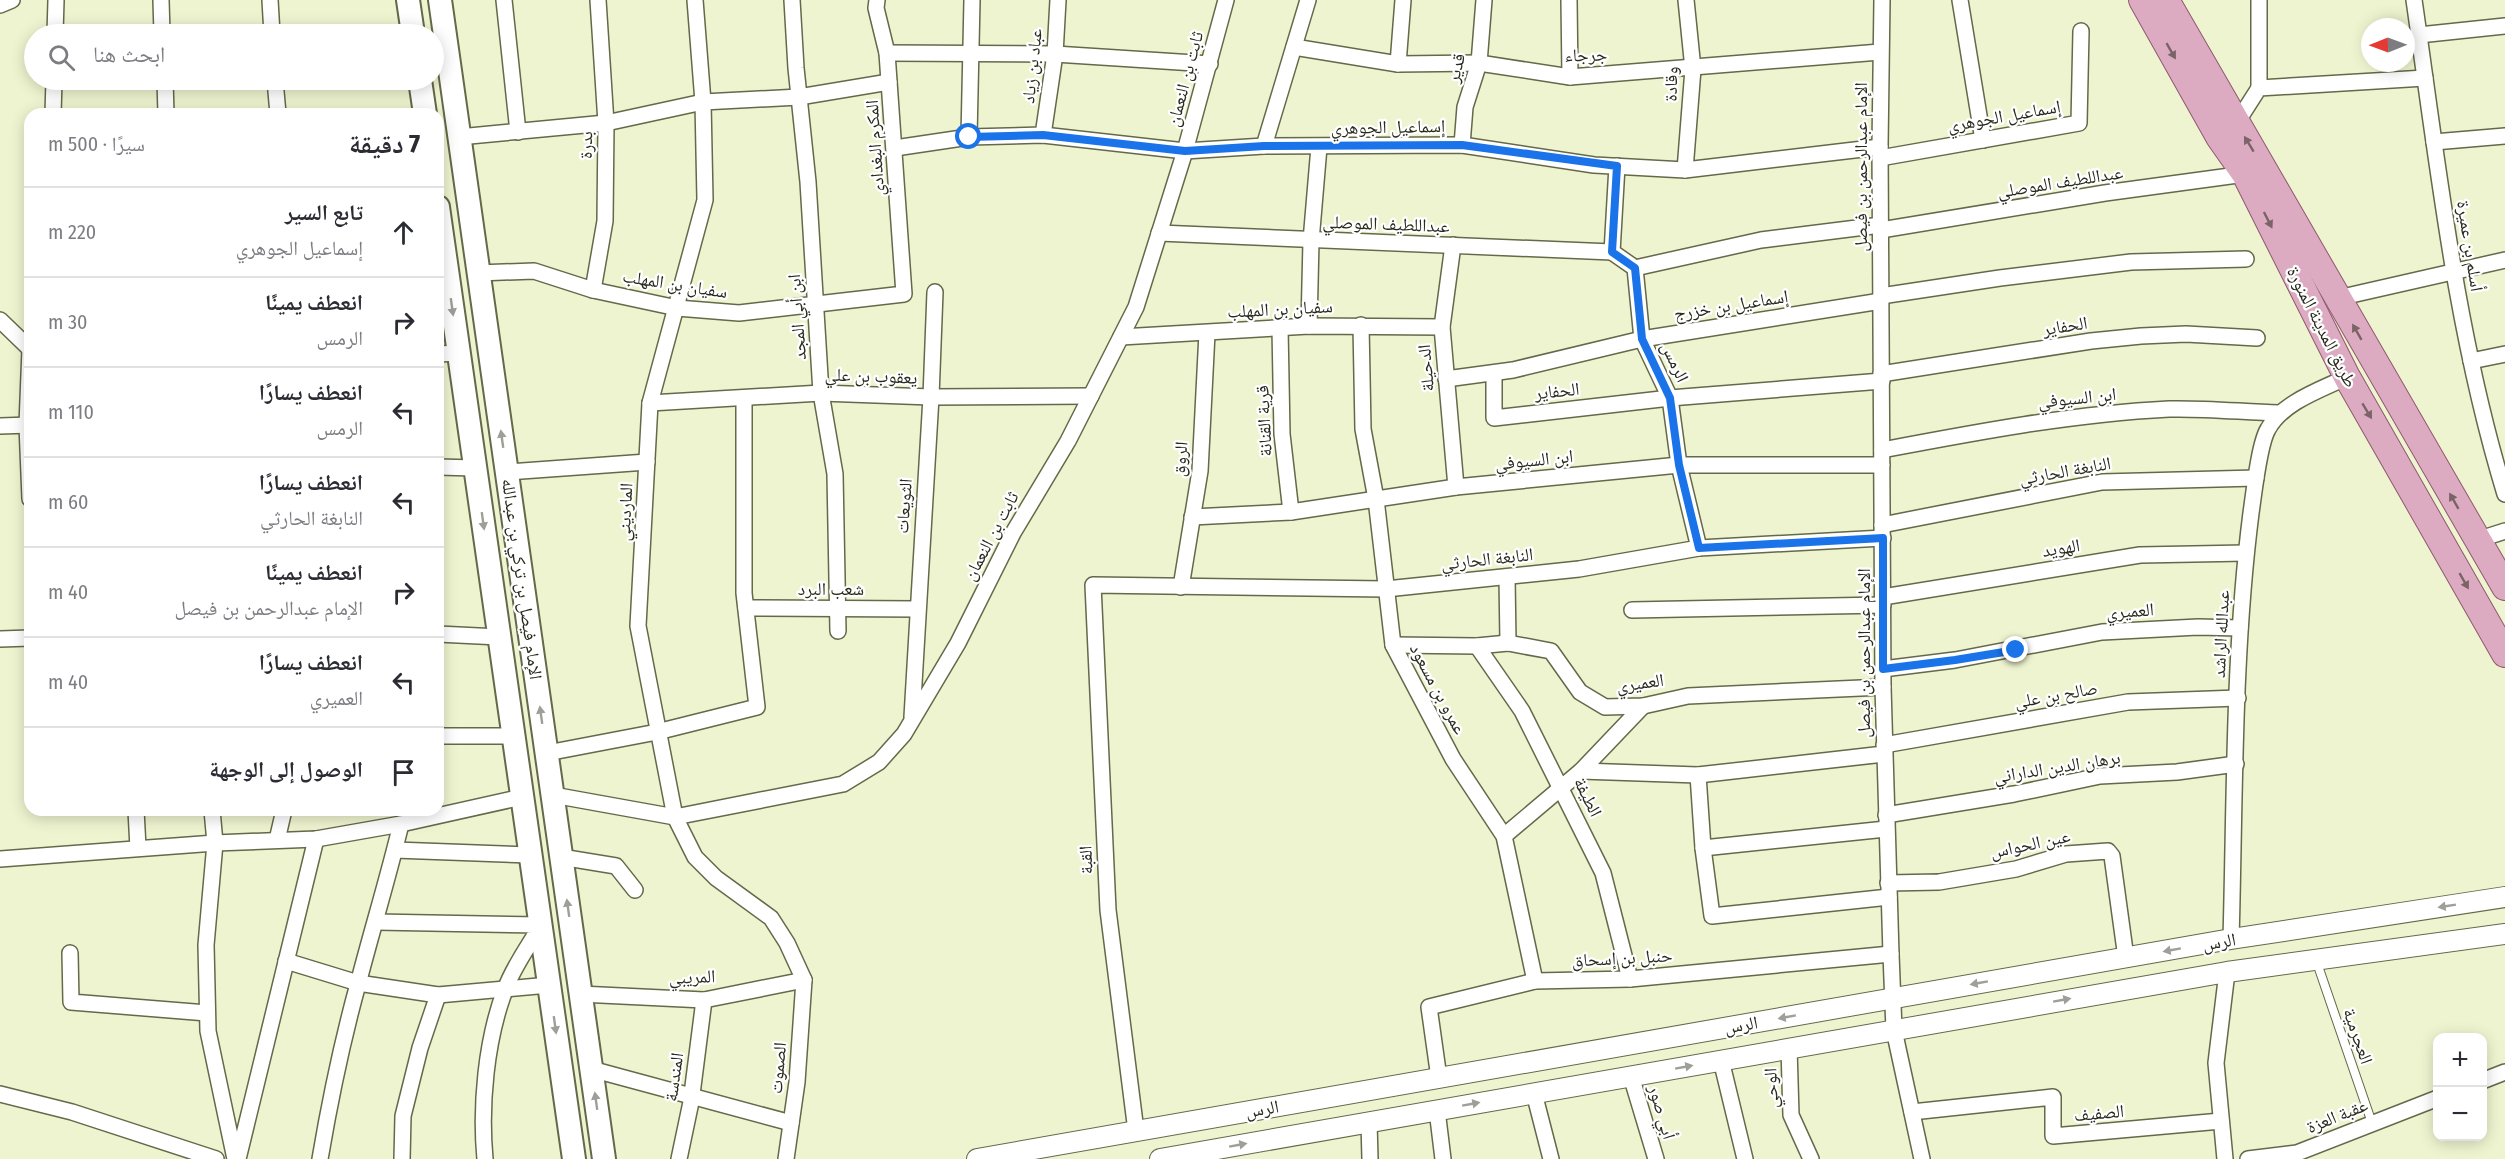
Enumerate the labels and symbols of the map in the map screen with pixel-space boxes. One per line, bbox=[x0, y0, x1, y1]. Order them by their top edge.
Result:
north arrow bbox=[2361, 18, 2415, 72]
street label: عباد بن زياد bbox=[1017, 27, 1047, 105]
street label: ثابت بن النعمان bbox=[1162, 29, 1208, 129]
one-way arrow bbox=[2165, 43, 2176, 59]
street label: جرجاء bbox=[1565, 44, 1607, 66]
street label: قدير bbox=[1442, 51, 1470, 86]
street label: وقادة bbox=[1659, 66, 1683, 102]
street label: الإمام عبدالرحمن بن فيصل bbox=[1850, 82, 1873, 252]
street label: إسماعيل الجوهري bbox=[1946, 95, 2063, 140]
street label: المكرم البغدادي bbox=[861, 99, 893, 197]
street label: إسماعيل الجوهري bbox=[1331, 115, 1446, 143]
route start bbox=[955, 123, 981, 149]
street label: بدرة bbox=[575, 131, 597, 159]
one-way arrow bbox=[2244, 136, 2254, 153]
street label: عبداللطيف الموصلي bbox=[1996, 161, 2125, 206]
street label: أسلم بن عميرة bbox=[2451, 199, 2488, 293]
street label: عبداللطيف الموصلي bbox=[1322, 211, 1450, 241]
one-way arrow bbox=[2263, 211, 2273, 228]
street label: طريق المدينة المنورة bbox=[2282, 263, 2362, 391]
street label: سفيان بن المهلب bbox=[621, 265, 729, 303]
street label: ابن أبي المجد bbox=[783, 273, 815, 361]
street label: إسماعيل بن خزرج bbox=[1672, 285, 1790, 326]
street label: سفيان بن المهلب bbox=[1227, 295, 1333, 323]
one-way arrow bbox=[448, 297, 457, 316]
street label: الحفاير bbox=[2040, 312, 2089, 341]
one-way arrow bbox=[2352, 323, 2362, 340]
street label: الرمس bbox=[1656, 338, 1694, 386]
street label: الدحيلة bbox=[1413, 344, 1439, 392]
street label: يعقوب بن علي bbox=[824, 363, 918, 392]
street label: الحفاير bbox=[1532, 378, 1581, 404]
street label: ابن السيوفي bbox=[2037, 383, 2118, 417]
street label: قرية القنانة bbox=[1251, 385, 1277, 457]
one-way arrow bbox=[2362, 403, 2372, 420]
one-way arrow bbox=[498, 429, 507, 448]
street label: الروق bbox=[1167, 440, 1193, 478]
street label: ابن السيوفي bbox=[1494, 445, 1575, 479]
street label: النابغة الحارثي bbox=[2017, 452, 2113, 493]
street label: الإمام فيصل بن تركي بن عبدالله bbox=[493, 477, 547, 681]
street label: الثويعات bbox=[891, 478, 917, 534]
street label: المارديني bbox=[612, 482, 641, 542]
street label: ثابت بن النعمان bbox=[958, 488, 1024, 584]
one-way arrow bbox=[2449, 492, 2459, 509]
one-way arrow bbox=[478, 511, 487, 530]
street label: الهويد bbox=[2040, 534, 2082, 562]
street label: النابغة الحارثي bbox=[1440, 543, 1535, 578]
street label: الإمام عبدالرحمن بن فيصل bbox=[1853, 568, 1876, 738]
one-way arrow bbox=[2458, 573, 2469, 589]
street label: شعب البرد bbox=[798, 578, 864, 600]
street label: عبدالله الراشد bbox=[2208, 590, 2234, 678]
street label: العميري bbox=[2105, 598, 2155, 627]
route end bbox=[2002, 636, 2028, 662]
street label: عمرو بن مسعود bbox=[1405, 640, 1471, 738]
street label: العميري bbox=[1615, 669, 1666, 701]
street label: صالح بن علي bbox=[2013, 677, 2100, 717]
one-way arrow bbox=[537, 705, 546, 724]
street label: برهان الدين الداراني bbox=[1992, 746, 2122, 791]
street label: الطيفة bbox=[1569, 774, 1607, 820]
street label: عين الحواس bbox=[1988, 825, 2072, 863]
street label: القبة bbox=[1074, 845, 1098, 875]
one-way arrow bbox=[564, 898, 573, 917]
one-way arrow bbox=[2438, 902, 2457, 911]
street label: الرس bbox=[2201, 928, 2237, 956]
street label: حنبل بن إسحاق bbox=[1571, 944, 1673, 972]
one-way arrow bbox=[2162, 945, 2181, 954]
street label: المريبي bbox=[668, 965, 716, 992]
one-way arrow bbox=[1970, 979, 1989, 988]
one-way arrow bbox=[2053, 996, 2072, 1005]
street label: العجرمية bbox=[2338, 1005, 2378, 1067]
street label: الرس bbox=[1723, 1011, 1759, 1039]
one-way arrow bbox=[1778, 1013, 1797, 1022]
one-way arrow bbox=[550, 1016, 559, 1035]
street label: الصموت bbox=[765, 1041, 791, 1095]
street label: المندسة bbox=[660, 1051, 688, 1103]
one-way arrow bbox=[1675, 1062, 1694, 1071]
street label: الوحي bbox=[1759, 1067, 1786, 1109]
street label: أبي صور bbox=[1640, 1081, 1680, 1143]
one-way arrow bbox=[591, 1091, 600, 1110]
street label: عقبة العزة bbox=[2303, 1094, 2371, 1138]
street label: الرس bbox=[1244, 1095, 1280, 1123]
one-way arrow bbox=[1462, 1099, 1481, 1108]
street label: الصفيف bbox=[2073, 1100, 2125, 1126]
one-way arrow bbox=[1228, 1140, 1247, 1149]

